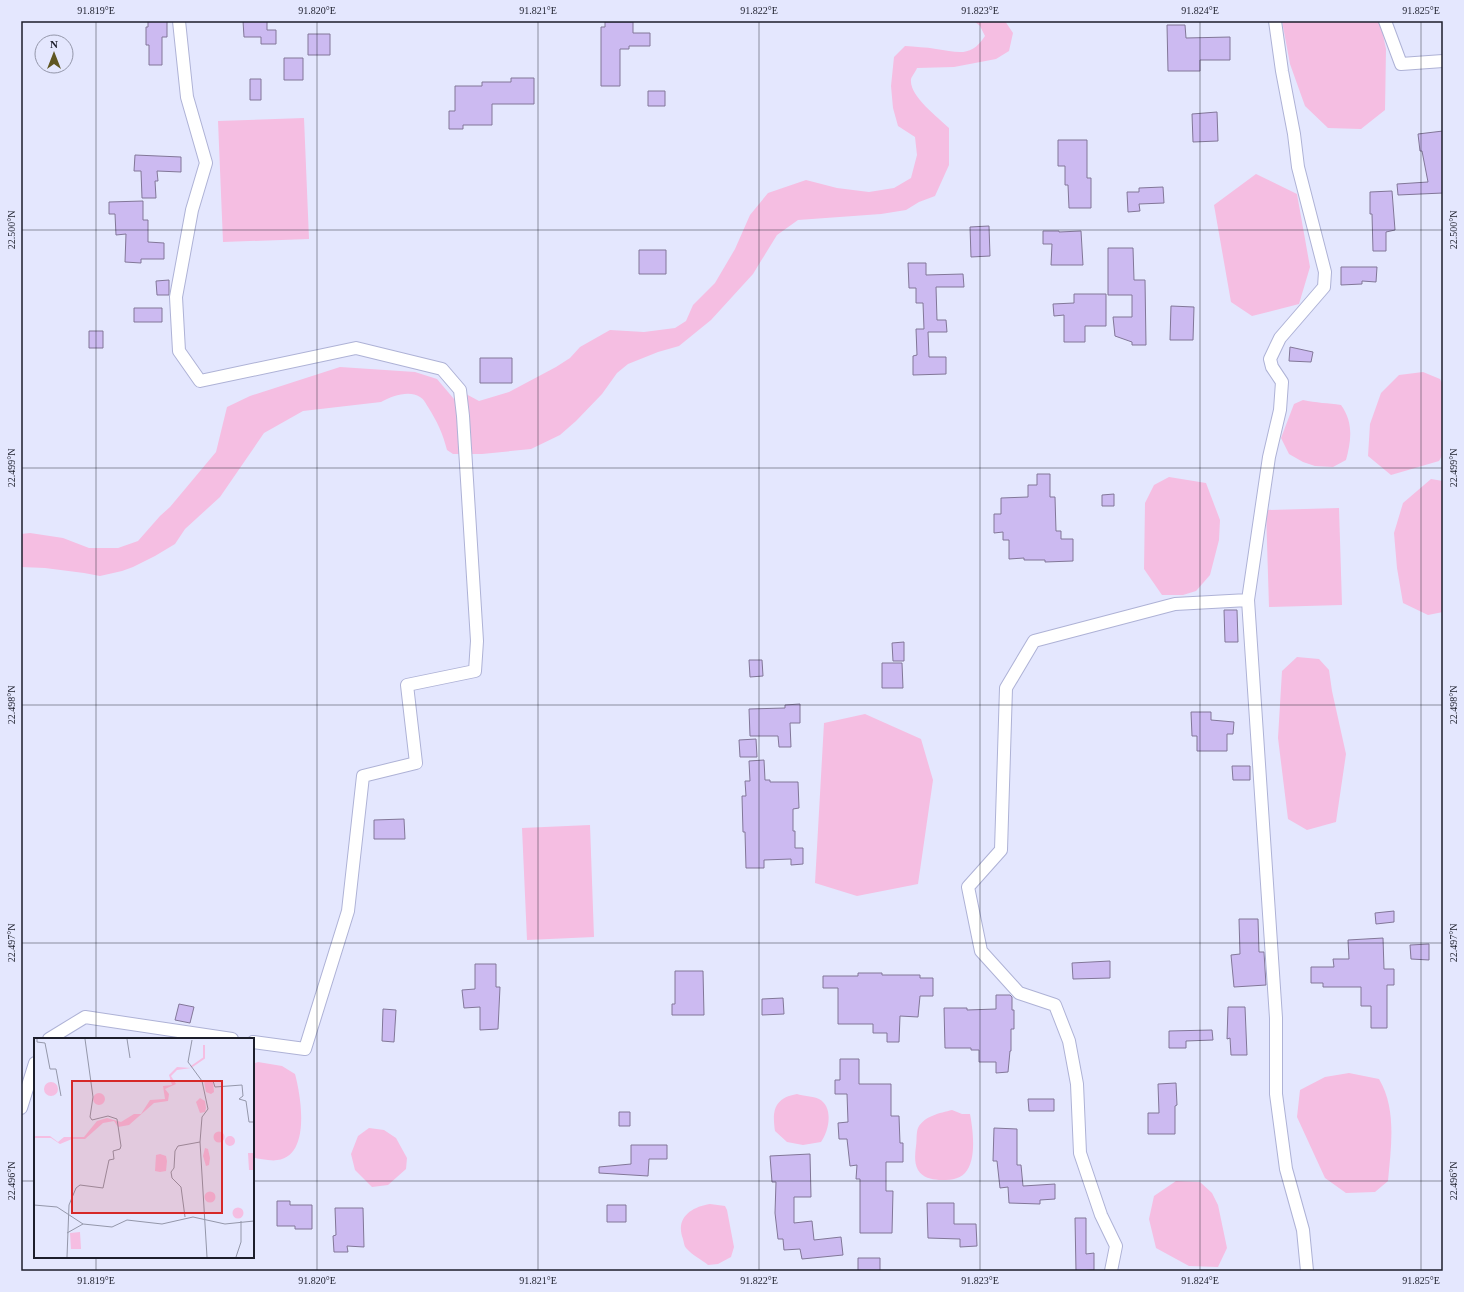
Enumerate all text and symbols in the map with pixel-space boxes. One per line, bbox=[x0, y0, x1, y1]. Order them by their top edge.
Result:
text: 91.819°E bbox=[77, 5, 115, 16]
text: 91.820°E bbox=[298, 5, 336, 16]
text: 91.821°E bbox=[519, 5, 557, 16]
text: 91.822°E bbox=[740, 5, 778, 16]
text: 91.823°E bbox=[961, 5, 999, 16]
text: 91.824°E bbox=[1181, 5, 1219, 16]
text: 91.825°E bbox=[1402, 5, 1440, 16]
north arrow bbox=[34, 34, 74, 74]
text: N bbox=[50, 38, 58, 50]
text: 22.500°N bbox=[6, 211, 17, 249]
text: 22.500°N bbox=[1448, 211, 1459, 249]
text: 22.499°N bbox=[6, 449, 17, 487]
text: 22.499°N bbox=[1448, 449, 1459, 487]
text: 22.498°N bbox=[6, 686, 17, 724]
text: 22.498°N bbox=[1448, 686, 1459, 724]
text: 22.497°N bbox=[6, 924, 17, 962]
text: 22.497°N bbox=[1448, 924, 1459, 962]
inset map bbox=[34, 1038, 254, 1258]
text: 22.496°N bbox=[6, 1162, 17, 1200]
text: 22.496°N bbox=[1448, 1162, 1459, 1200]
text: 91.819°E bbox=[77, 1275, 115, 1286]
text: 91.820°E bbox=[298, 1275, 336, 1286]
text: 91.821°E bbox=[519, 1275, 557, 1286]
text: 91.822°E bbox=[740, 1275, 778, 1286]
text: 91.823°E bbox=[961, 1275, 999, 1286]
text: 91.824°E bbox=[1181, 1275, 1219, 1286]
text: 91.825°E bbox=[1402, 1275, 1440, 1286]

